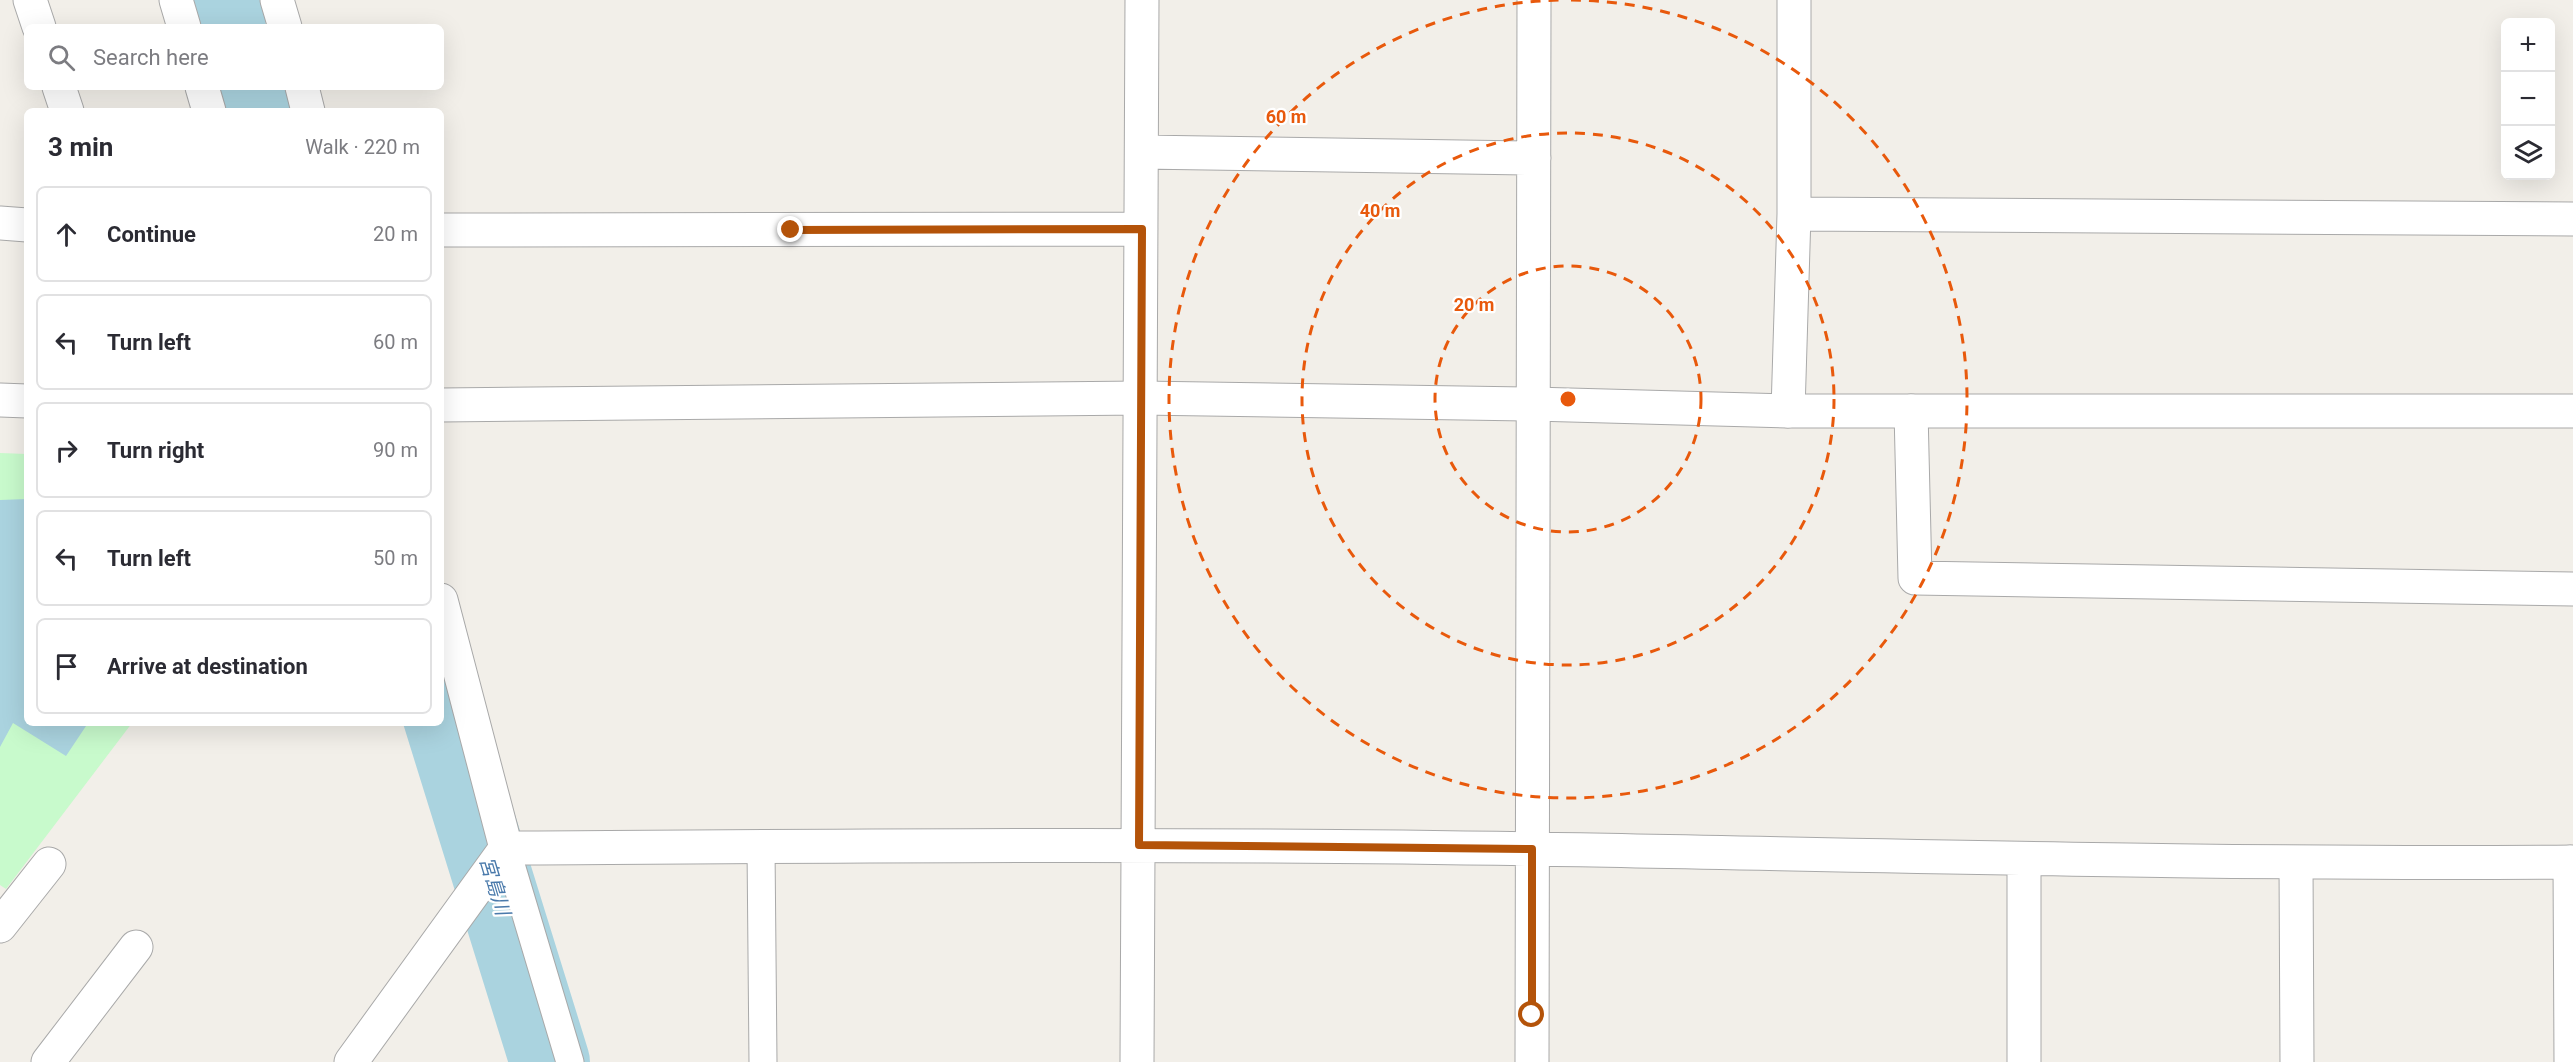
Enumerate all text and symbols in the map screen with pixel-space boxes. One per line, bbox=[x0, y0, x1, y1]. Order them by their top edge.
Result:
map controls bbox=[2501, 18, 2555, 180]
button: + bbox=[2501, 18, 2555, 72]
search box bbox=[24, 24, 444, 90]
icon: search bbox=[45, 41, 78, 74]
text: Search here bbox=[93, 45, 209, 70]
button: − bbox=[2501, 72, 2555, 126]
text: 60 m bbox=[1266, 106, 1306, 127]
button: layers bbox=[2501, 126, 2555, 180]
text: 3 min bbox=[48, 132, 113, 162]
text: Walk · 220 m bbox=[305, 135, 420, 159]
text: 40 m bbox=[1360, 200, 1400, 221]
route end bbox=[777, 216, 803, 242]
icon: ahead bbox=[50, 218, 83, 251]
text: Continue bbox=[107, 222, 196, 247]
text: 20 m bbox=[373, 222, 418, 246]
text: 20 m bbox=[1454, 294, 1494, 315]
icon: left bbox=[50, 326, 83, 359]
text: Turn left bbox=[107, 330, 191, 355]
text: 60 m bbox=[373, 330, 418, 354]
centre of rings bbox=[1558, 389, 1578, 409]
icon: right bbox=[50, 434, 83, 467]
text: Turn right bbox=[107, 438, 204, 463]
text: 90 m bbox=[373, 438, 418, 462]
icon: left bbox=[50, 542, 83, 575]
text: Turn left bbox=[107, 546, 191, 571]
text: 50 m bbox=[373, 546, 418, 570]
icon: arrive bbox=[50, 650, 83, 683]
text: Arrive at destination bbox=[107, 654, 308, 679]
water label: 宮島川 bbox=[475, 854, 516, 920]
route start bbox=[1518, 1001, 1544, 1027]

